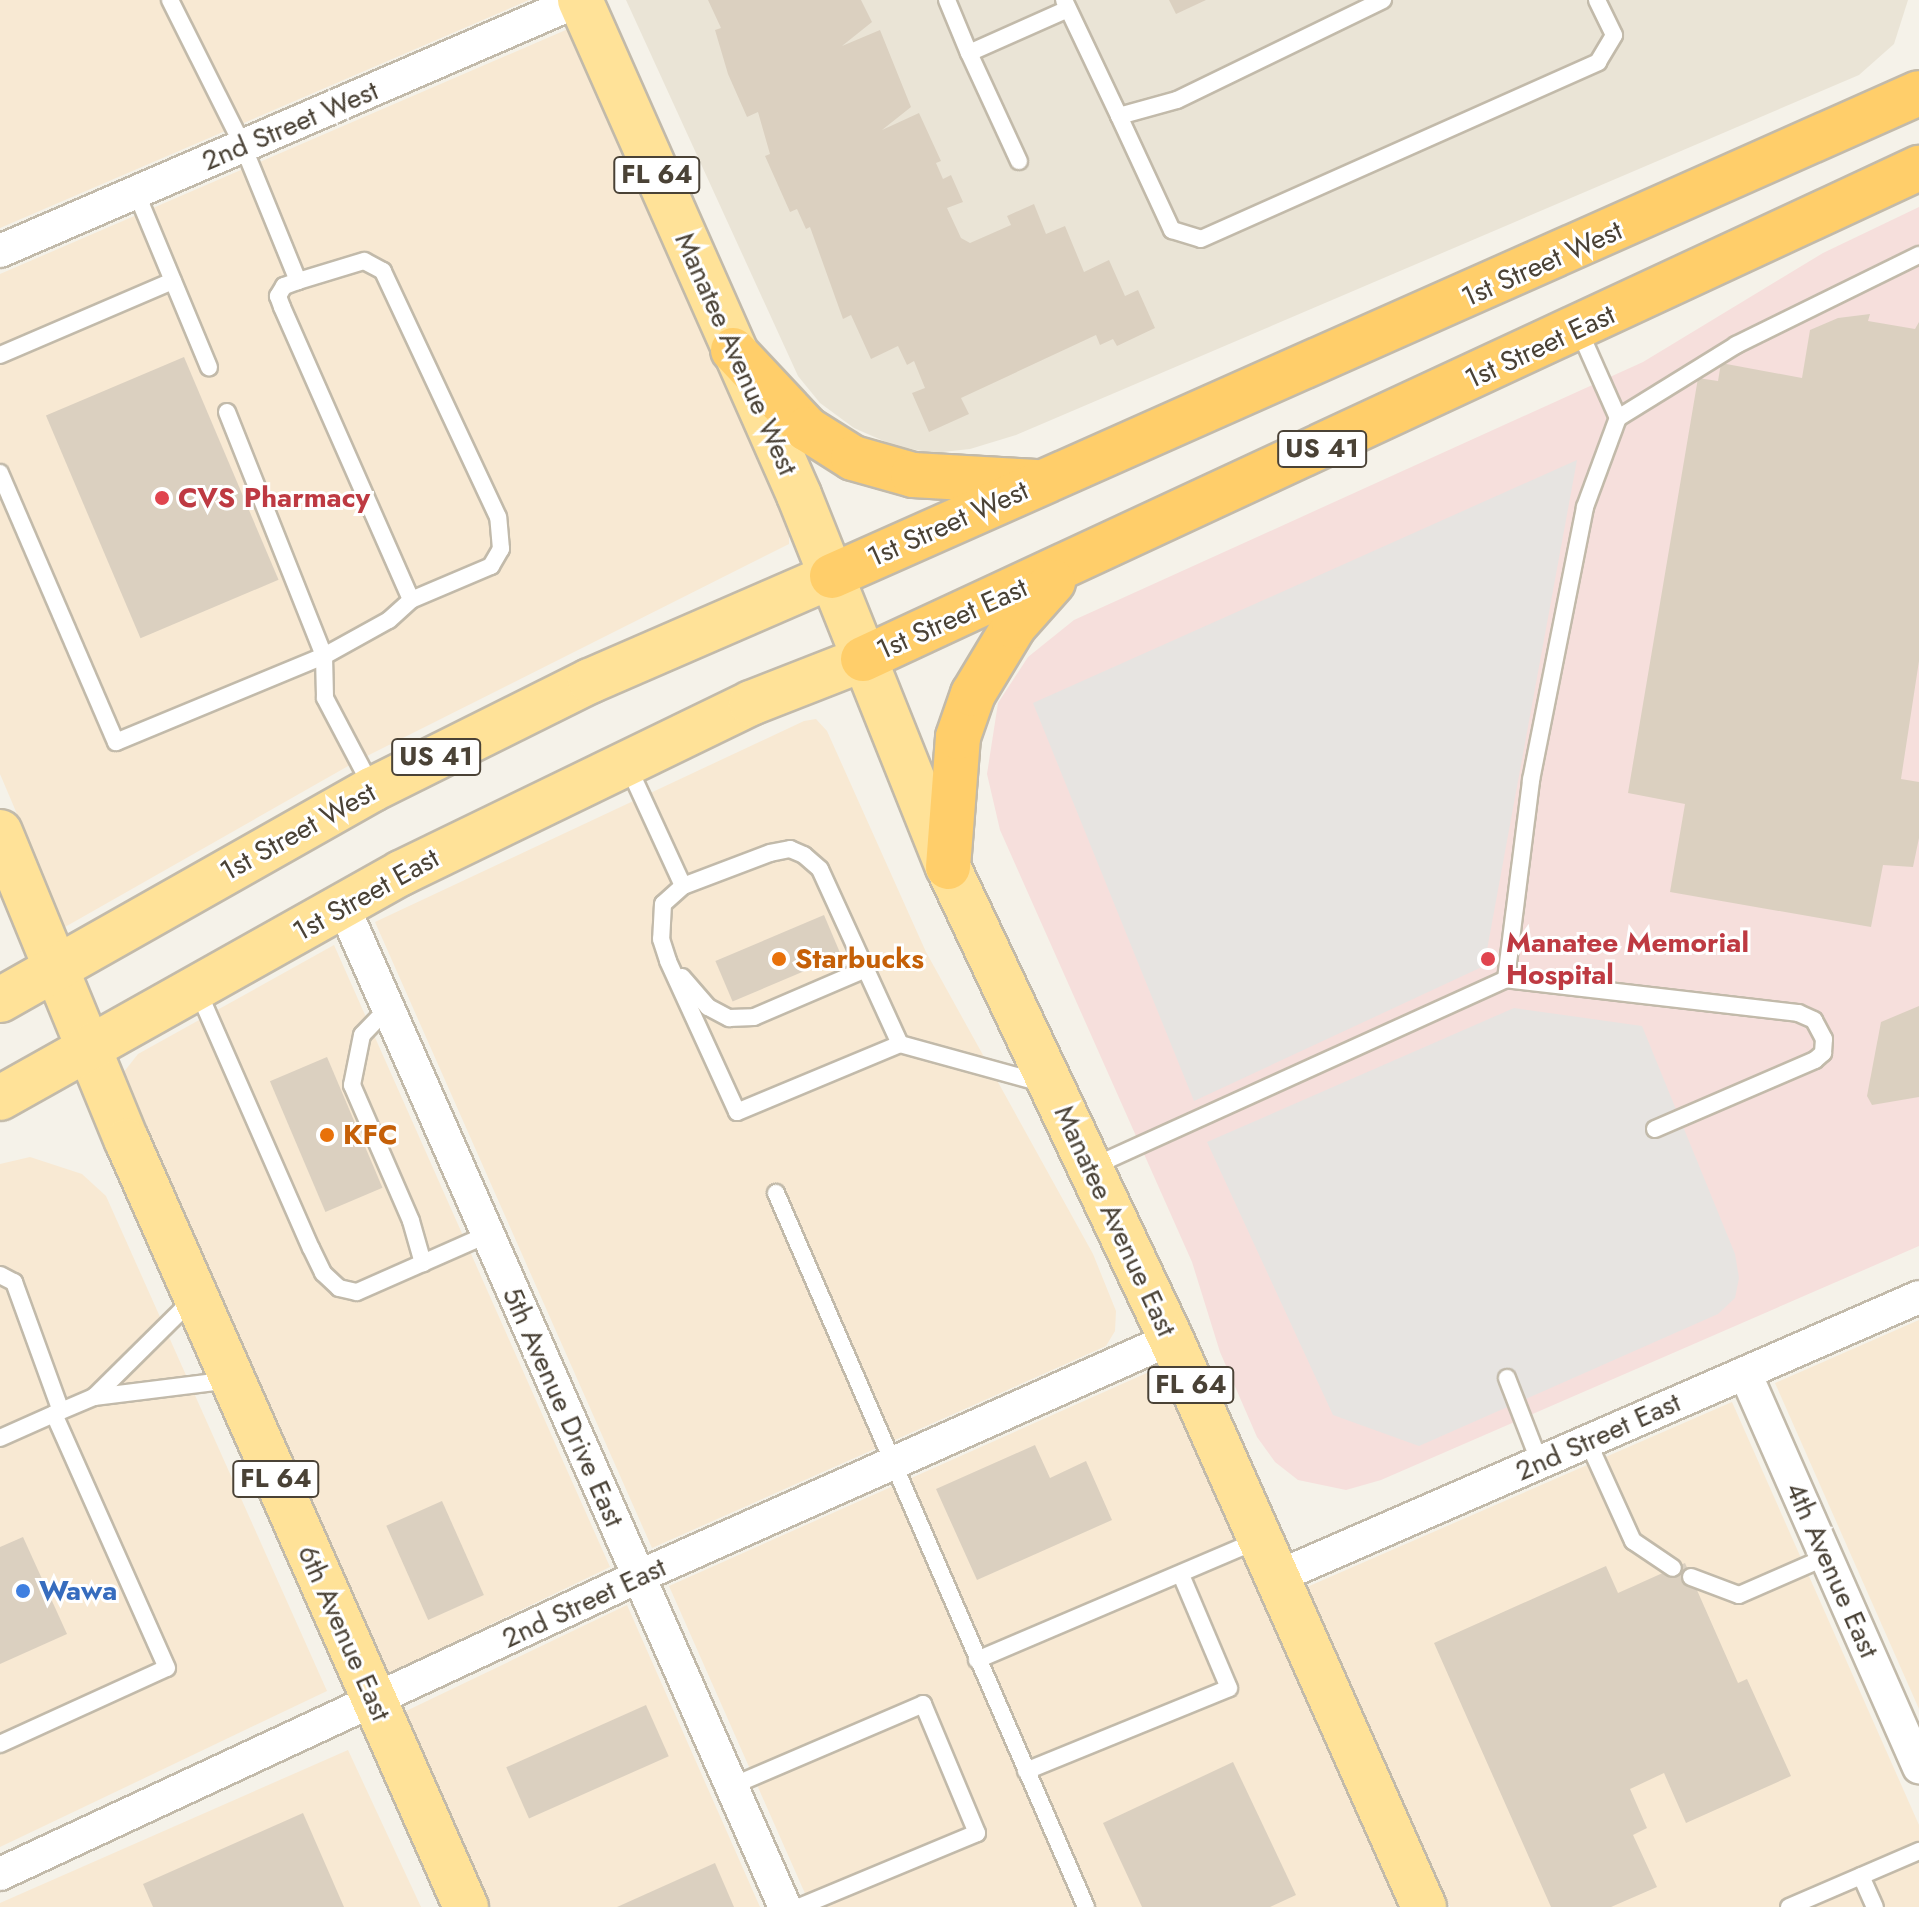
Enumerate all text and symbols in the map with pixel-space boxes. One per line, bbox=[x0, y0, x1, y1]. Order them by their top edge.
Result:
street label: 2nd Street West bbox=[197, 74, 383, 178]
road number: FL 64 bbox=[613, 153, 701, 197]
street label: 1st Street West bbox=[1457, 214, 1627, 314]
street label: Manatee Avenue West bbox=[667, 228, 805, 480]
street label: 1st Street East bbox=[1460, 298, 1620, 396]
road number: US 41 bbox=[1276, 427, 1368, 471]
street label: 1st Street West bbox=[863, 474, 1033, 574]
place label: CVS Pharmacy bbox=[178, 481, 370, 515]
marker: CVS Pharmacy bbox=[153, 489, 171, 507]
street label: 1st Street East bbox=[872, 571, 1032, 667]
road number: US 41 bbox=[390, 735, 482, 779]
street label: 1st Street West bbox=[215, 776, 381, 888]
street label: 1st Street East bbox=[287, 841, 445, 949]
place label: Manatee Memorial Hospital bbox=[1506, 926, 1749, 992]
place label: Starbucks bbox=[795, 942, 924, 976]
marker: Manatee Memorial Hospital bbox=[1477, 948, 1499, 970]
marker: Starbucks bbox=[770, 950, 788, 968]
street label: Manatee Avenue East bbox=[1047, 1100, 1183, 1342]
place label: KFC bbox=[343, 1118, 398, 1152]
marker: KFC bbox=[318, 1126, 336, 1144]
street label: 5th Avenue Drive East bbox=[495, 1282, 631, 1532]
road number: FL 64 bbox=[1147, 1363, 1235, 1407]
street label: 2nd Street East bbox=[1510, 1386, 1686, 1488]
road number: FL 64 bbox=[232, 1457, 320, 1501]
street label: 4th Avenue East bbox=[1778, 1477, 1886, 1663]
street label: 6th Avenue East bbox=[290, 1540, 398, 1726]
street label: 2nd Street East bbox=[497, 1550, 671, 1656]
place label: Wawa bbox=[39, 1574, 117, 1608]
marker: Wawa bbox=[14, 1582, 32, 1600]

